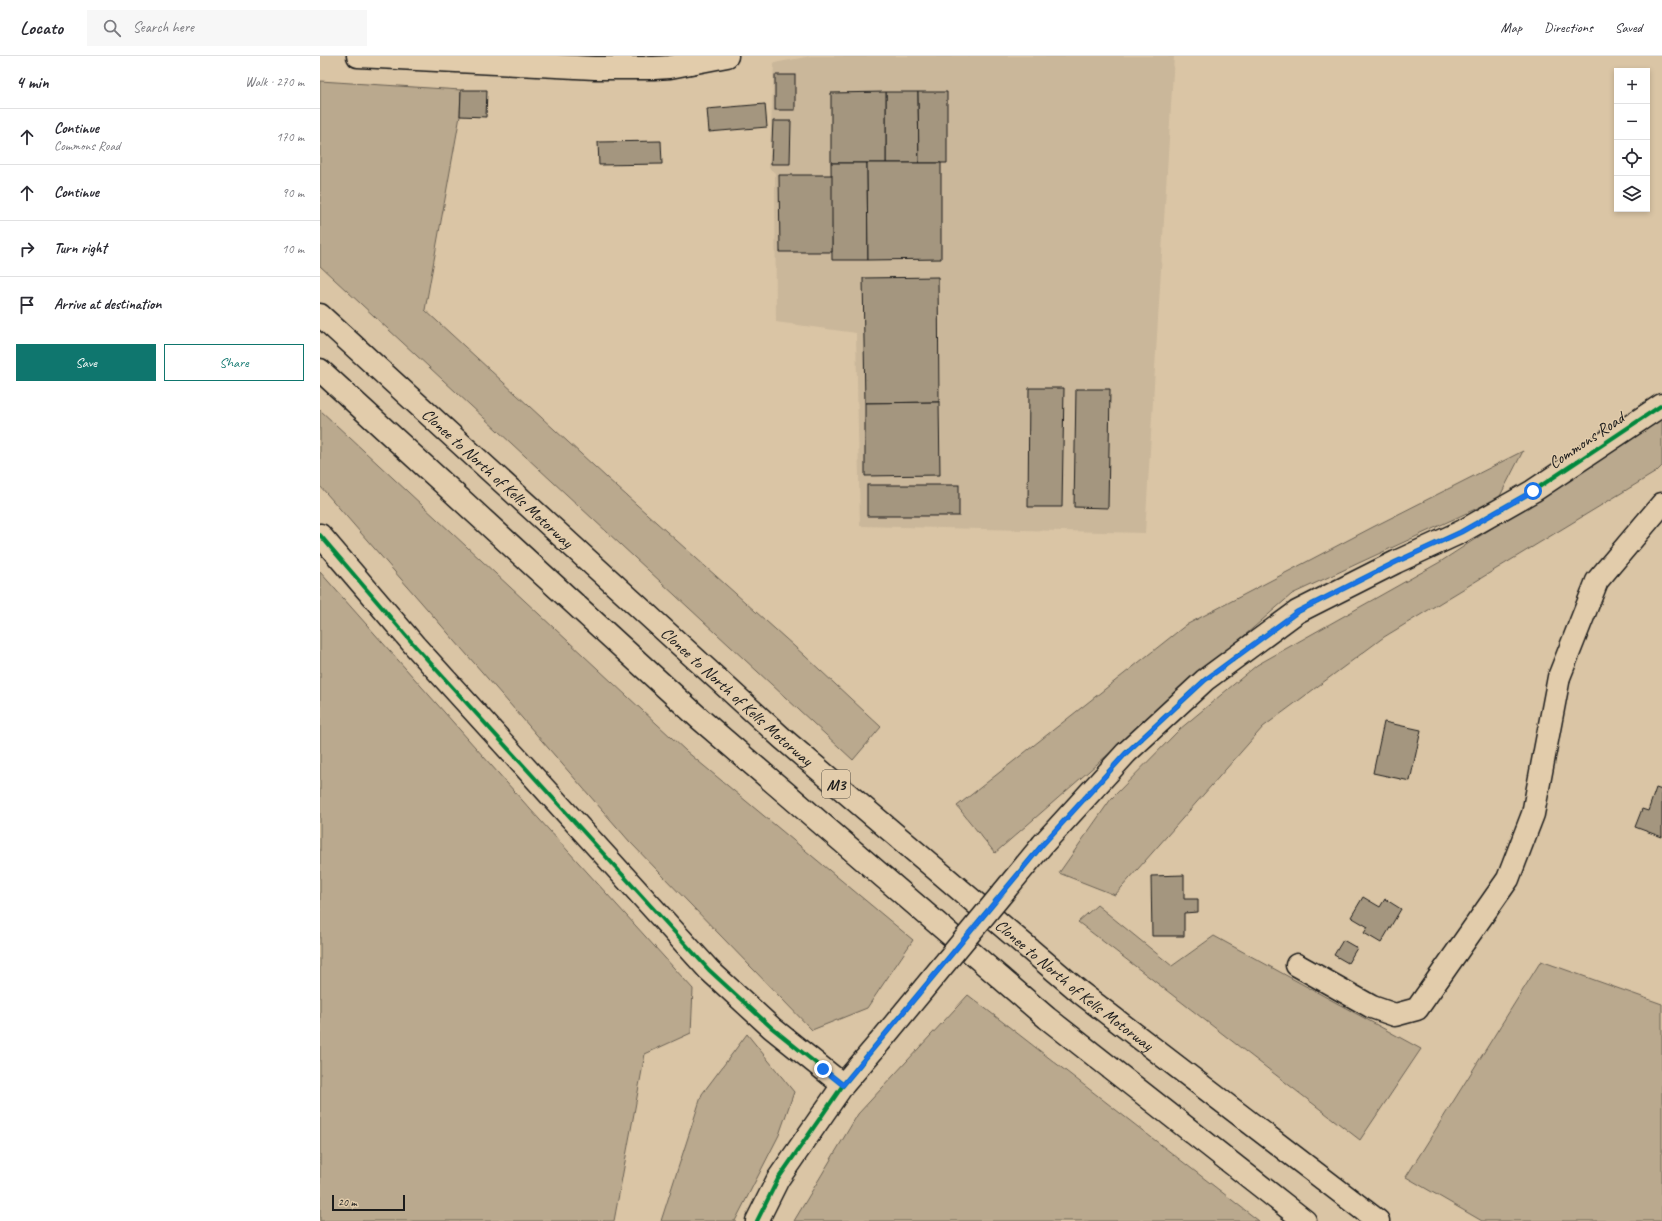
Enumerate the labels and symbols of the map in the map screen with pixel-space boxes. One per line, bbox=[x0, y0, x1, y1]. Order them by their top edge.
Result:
street label: Clonee to North of Kells Motorway bbox=[417, 404, 578, 553]
street label: Commons Road bbox=[1545, 406, 1631, 473]
route start bbox=[1524, 482, 1542, 500]
street label: Clonee to North of Kells Motorway bbox=[656, 622, 818, 771]
road number: M3 bbox=[822, 770, 850, 798]
street label: Clonee to North of Kells Motorway bbox=[991, 915, 1158, 1056]
route end bbox=[814, 1060, 832, 1078]
scale bar bbox=[332, 1193, 405, 1212]

